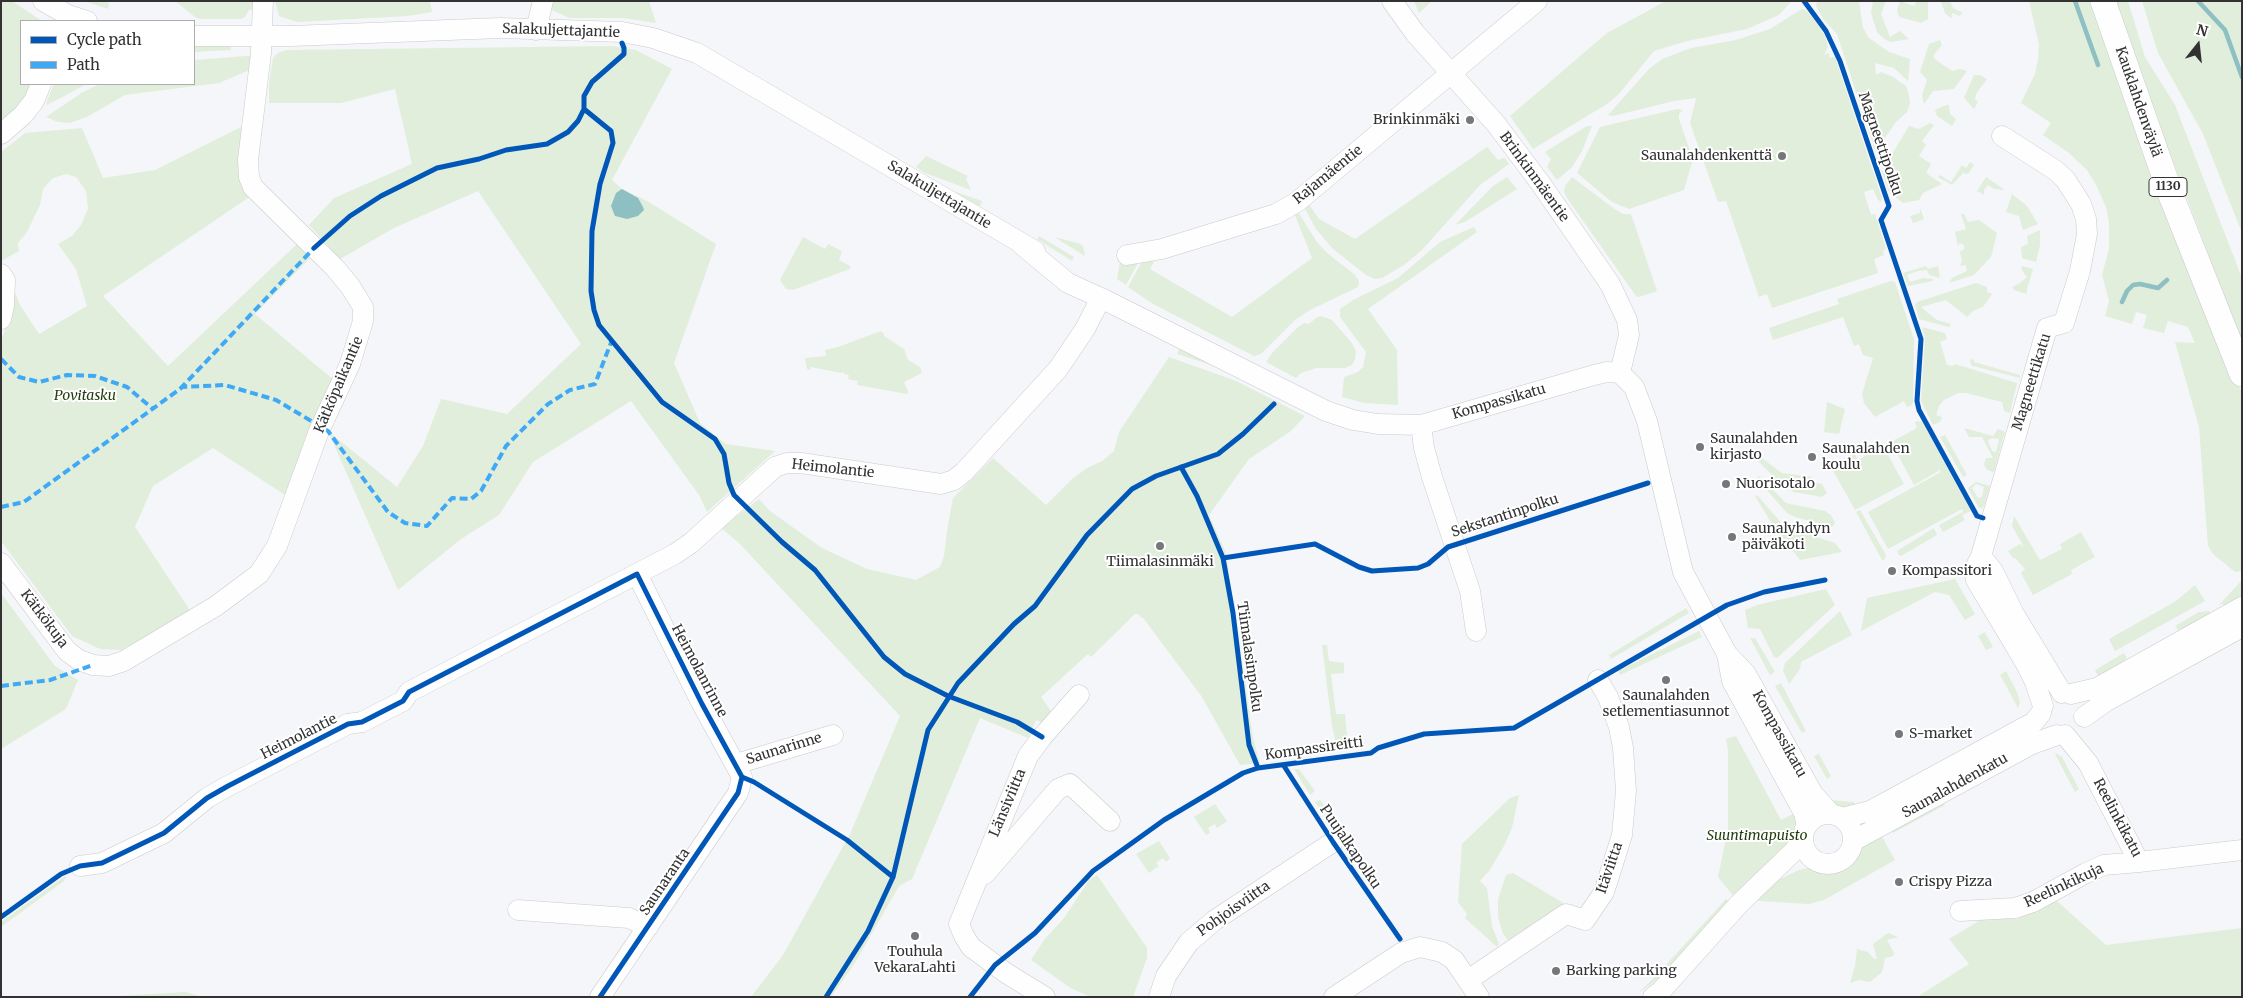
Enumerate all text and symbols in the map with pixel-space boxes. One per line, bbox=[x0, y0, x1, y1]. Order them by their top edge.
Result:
legend bbox=[20, 20, 195, 85]
north arrow bbox=[2173, 20, 2223, 70]
text: N bbox=[2194, 20, 2210, 41]
street label: Salakuljettajantie bbox=[502, 21, 620, 41]
text: Cycle path bbox=[67, 30, 142, 49]
street label: Kauklahdenväylä bbox=[2111, 45, 2165, 159]
text: Path bbox=[67, 55, 100, 74]
street label: Magneettipolku bbox=[1854, 90, 1906, 198]
place label: Brinkinmäki bbox=[1373, 112, 1460, 128]
marker: Brinkinmäki bbox=[1464, 114, 1476, 126]
street label: Brinkinmäentie bbox=[1496, 129, 1572, 225]
street label: Rajamäentie bbox=[1290, 142, 1366, 208]
place label: Saunalahdenkenttä bbox=[1641, 148, 1772, 164]
marker: Saunalahdenkenttä bbox=[1776, 150, 1788, 162]
street label: Salakuljettajantie bbox=[884, 157, 994, 233]
road number: 1130 bbox=[2149, 178, 2187, 196]
street label: Magneettikatu bbox=[2009, 332, 2055, 432]
street label: Kätköpaikantie bbox=[311, 334, 367, 436]
street label: Kompassikatu bbox=[1450, 381, 1548, 423]
park label: Povitasku bbox=[54, 388, 116, 404]
place label: Saunalahden kirjasto bbox=[1710, 431, 1798, 464]
marker: Saunalahden kirjasto bbox=[1694, 441, 1706, 453]
place label: Saunalahden koulu bbox=[1822, 441, 1910, 474]
marker: Saunalahden koulu bbox=[1806, 451, 1818, 463]
street label: Heimolantie bbox=[791, 456, 875, 482]
place label: Nuorisotalo bbox=[1736, 476, 1815, 492]
marker: Nuorisotalo bbox=[1720, 478, 1732, 490]
street label: Sekstantinpolku bbox=[1449, 491, 1561, 541]
place label: Saunalyhdyn päiväkoti bbox=[1742, 521, 1830, 554]
marker: Saunalyhdyn päiväkoti bbox=[1726, 531, 1738, 543]
marker: Tiimalasinmäki bbox=[1154, 540, 1166, 552]
place label: Tiimalasinmäki bbox=[1106, 554, 1214, 570]
place label: Kompassitori bbox=[1902, 563, 1992, 579]
marker: Kompassitori bbox=[1886, 565, 1898, 577]
street label: Kätkökuja bbox=[17, 587, 71, 651]
street label: Tiimalasinpolku bbox=[1233, 601, 1265, 713]
street label: Heimolanrinne bbox=[668, 622, 730, 720]
marker: Saunalahden setlementiasunnot bbox=[1660, 674, 1672, 686]
place label: Saunalahden setlementiasunnot bbox=[1603, 688, 1729, 720]
street label: Kompassikatu bbox=[1748, 688, 1810, 780]
street label: Heimolantie bbox=[258, 711, 340, 763]
place label: S-market bbox=[1909, 726, 1972, 742]
marker: S-market bbox=[1893, 728, 1905, 740]
street label: Saunarinne bbox=[744, 730, 824, 768]
street label: Kompassireitti bbox=[1264, 734, 1364, 764]
street label: Saunalahdenkatu bbox=[1899, 750, 2011, 822]
street label: Länsiviitta bbox=[986, 766, 1030, 840]
street label: Reelinkikatu bbox=[2089, 776, 2145, 860]
street label: Puujalkapolku bbox=[1316, 802, 1384, 892]
park label: Suuntimapuisto bbox=[1707, 828, 1807, 844]
street label: Itäviitta bbox=[1593, 840, 1627, 896]
street label: Saunaranta bbox=[636, 845, 694, 919]
street label: Reelinkikuja bbox=[2022, 860, 2106, 912]
place label: Crispy Pizza bbox=[1909, 874, 1992, 890]
marker: Crispy Pizza bbox=[1893, 876, 1905, 888]
street label: Pohjoisviitta bbox=[1194, 878, 1274, 940]
marker: Touhula VekaraLahti bbox=[909, 930, 921, 942]
place label: Touhula VekaraLahti bbox=[874, 944, 956, 976]
place label: Barking parking bbox=[1566, 963, 1677, 979]
marker: Barking parking bbox=[1550, 965, 1562, 977]

